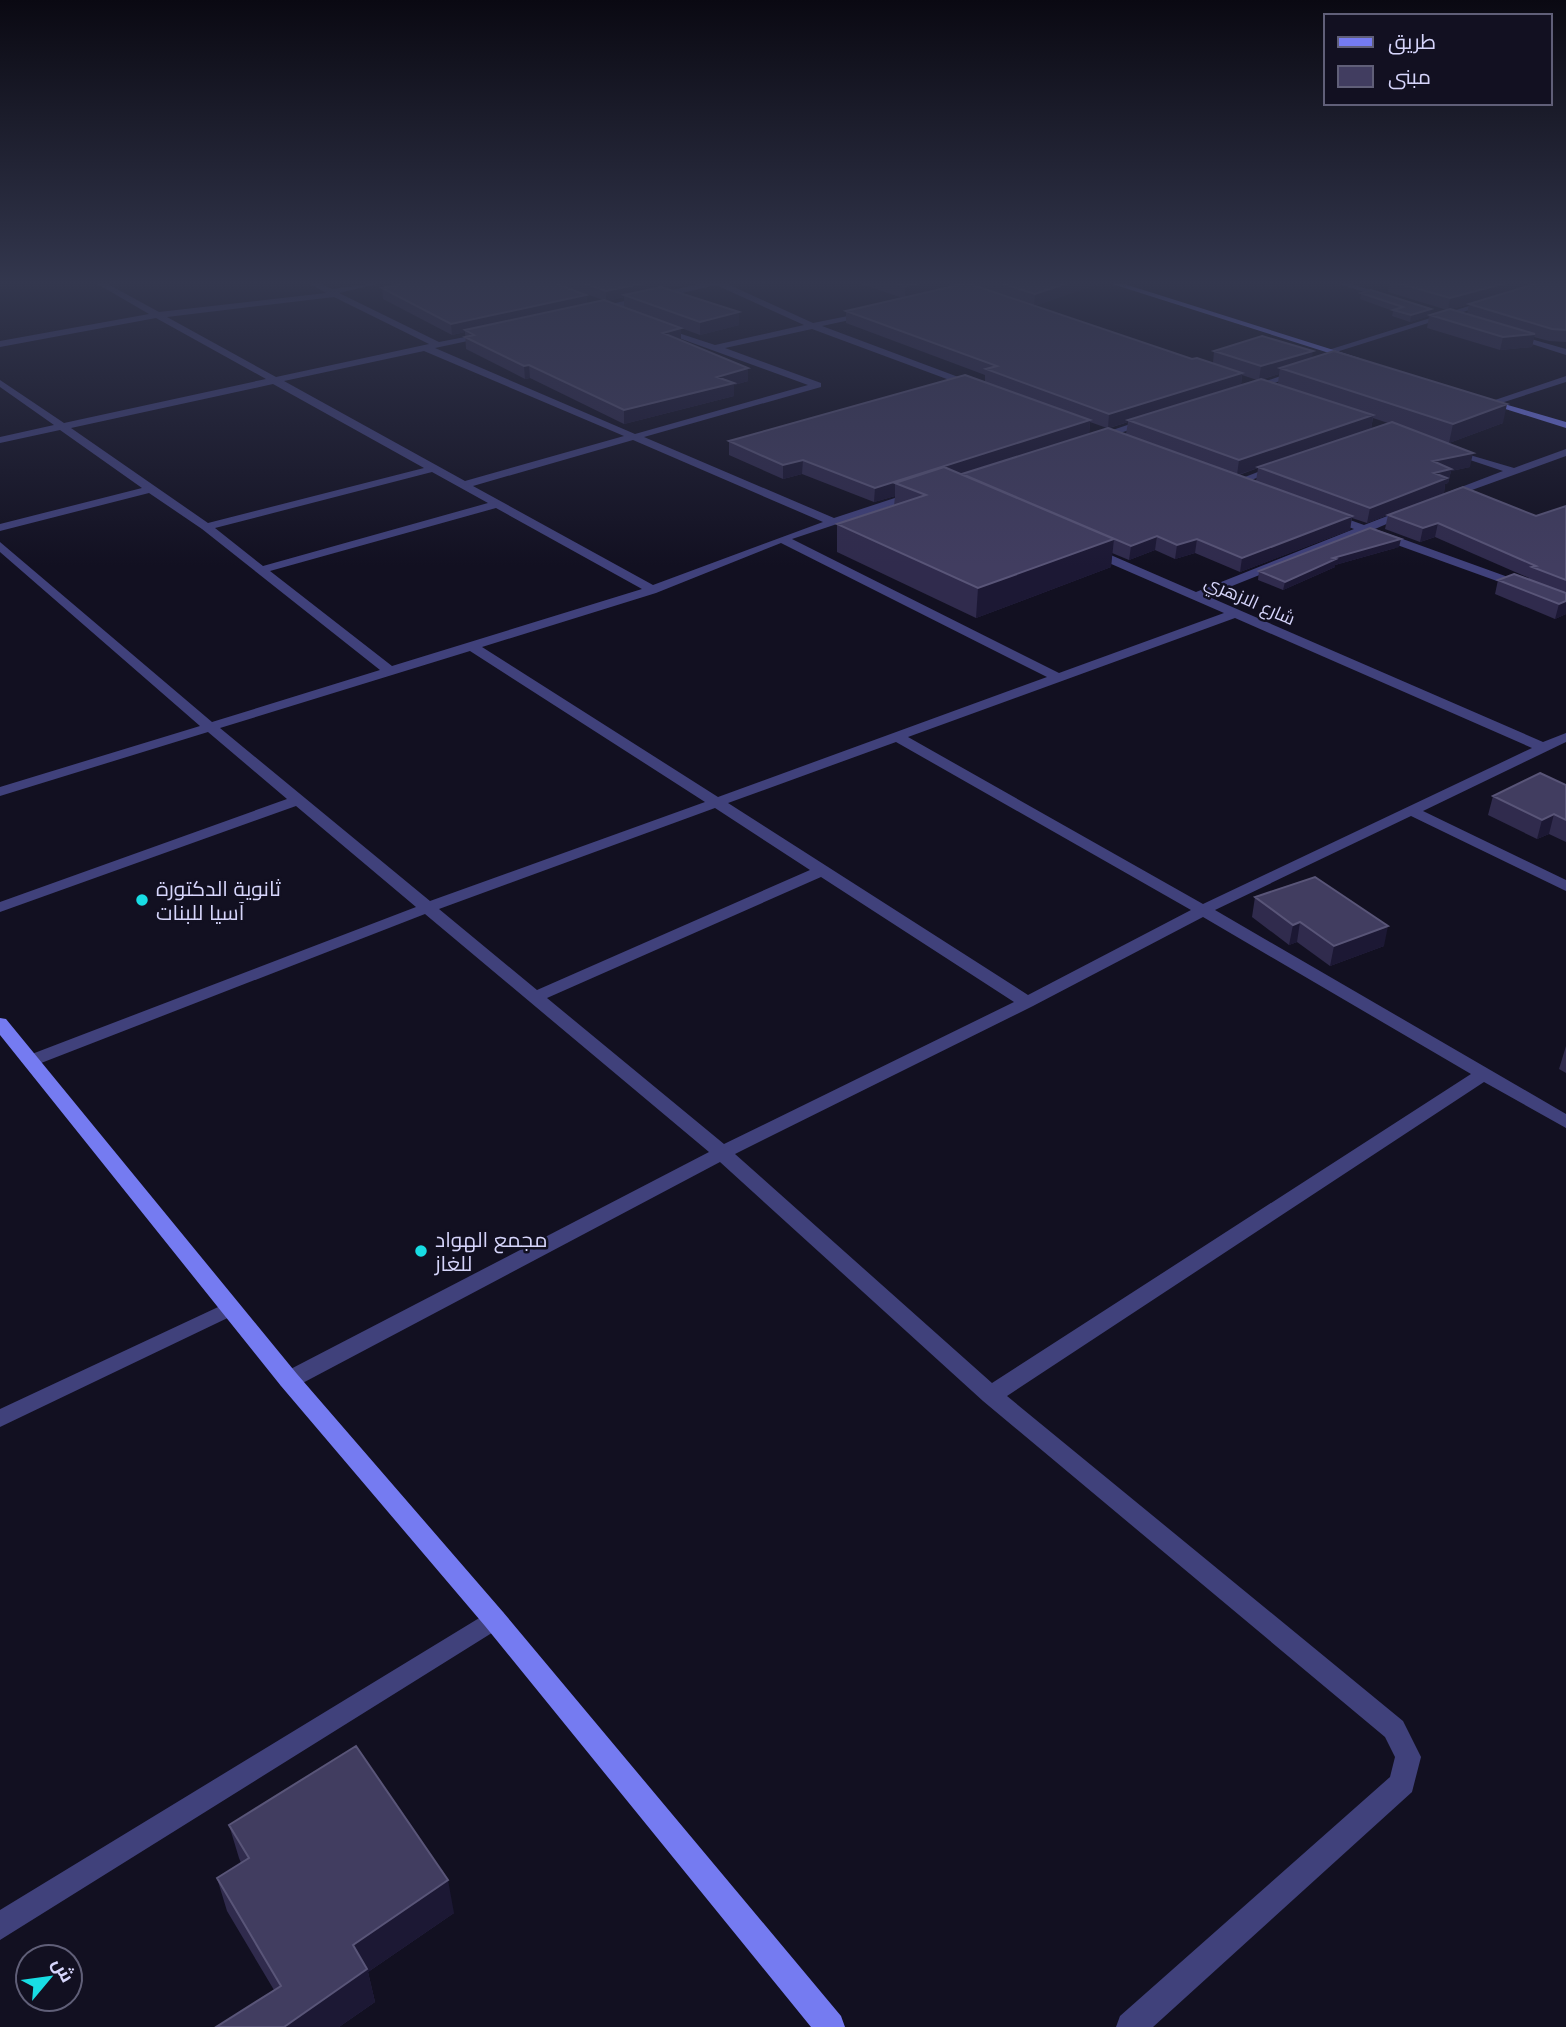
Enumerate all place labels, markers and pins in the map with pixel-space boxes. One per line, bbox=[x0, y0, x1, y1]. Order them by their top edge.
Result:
place label: ثانوية الدكتورة آسيا للبنات bbox=[156, 874, 281, 927]
marker: ثانوية الدكتورة آسيا للبنات bbox=[134, 892, 150, 908]
place label: مجمع الهواد للغاز bbox=[434, 1225, 547, 1278]
marker: مجمع الهواد للغاز bbox=[413, 1243, 429, 1259]

